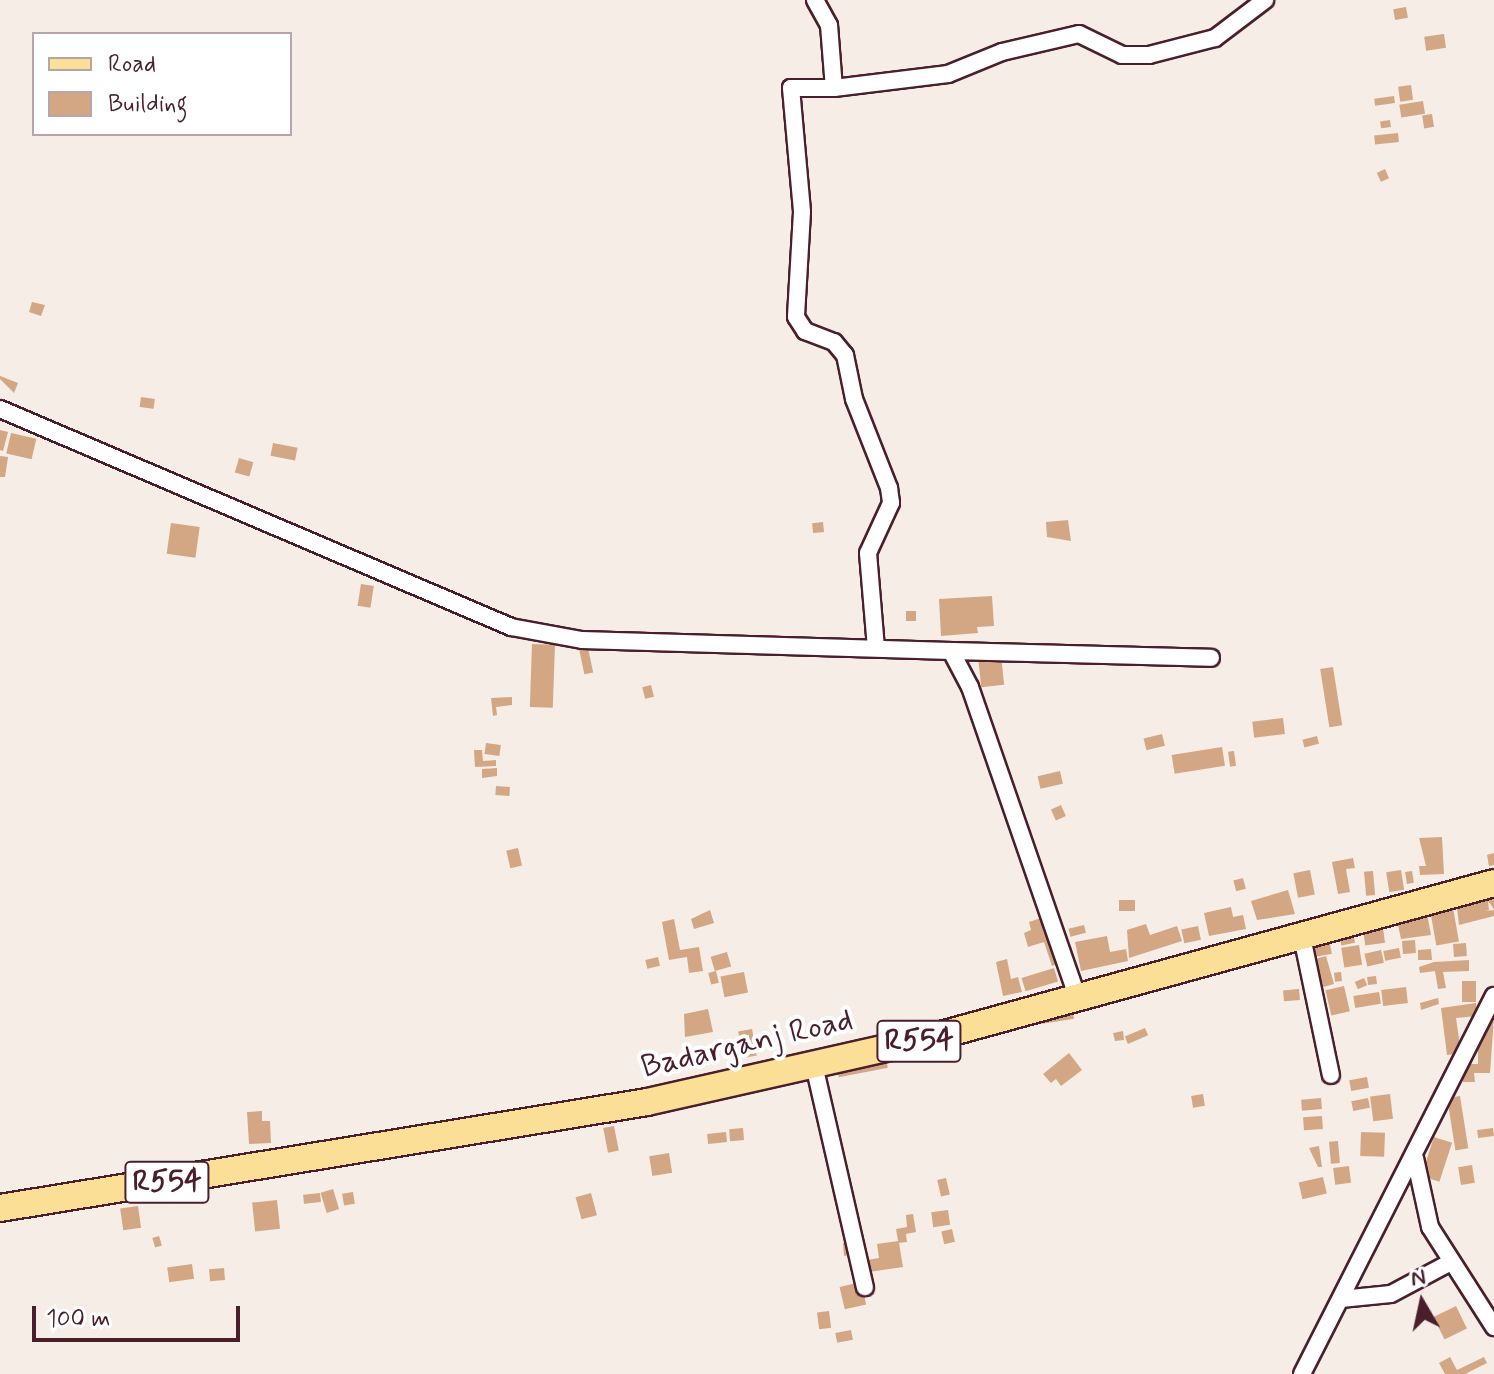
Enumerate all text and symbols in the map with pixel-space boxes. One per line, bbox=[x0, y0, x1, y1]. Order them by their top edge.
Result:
legend bbox=[32, 32, 292, 136]
text: Road bbox=[108, 49, 156, 80]
text: Building bbox=[108, 89, 188, 120]
street label: Badarganj Road bbox=[637, 1001, 857, 1087]
road number: R554 bbox=[875, 1015, 963, 1067]
road number: R554 bbox=[123, 1156, 211, 1208]
north arrow bbox=[1382, 1262, 1462, 1342]
text: N bbox=[1409, 1263, 1428, 1293]
scale bar bbox=[36, 1290, 244, 1340]
text: 100 m bbox=[46, 1304, 110, 1335]

